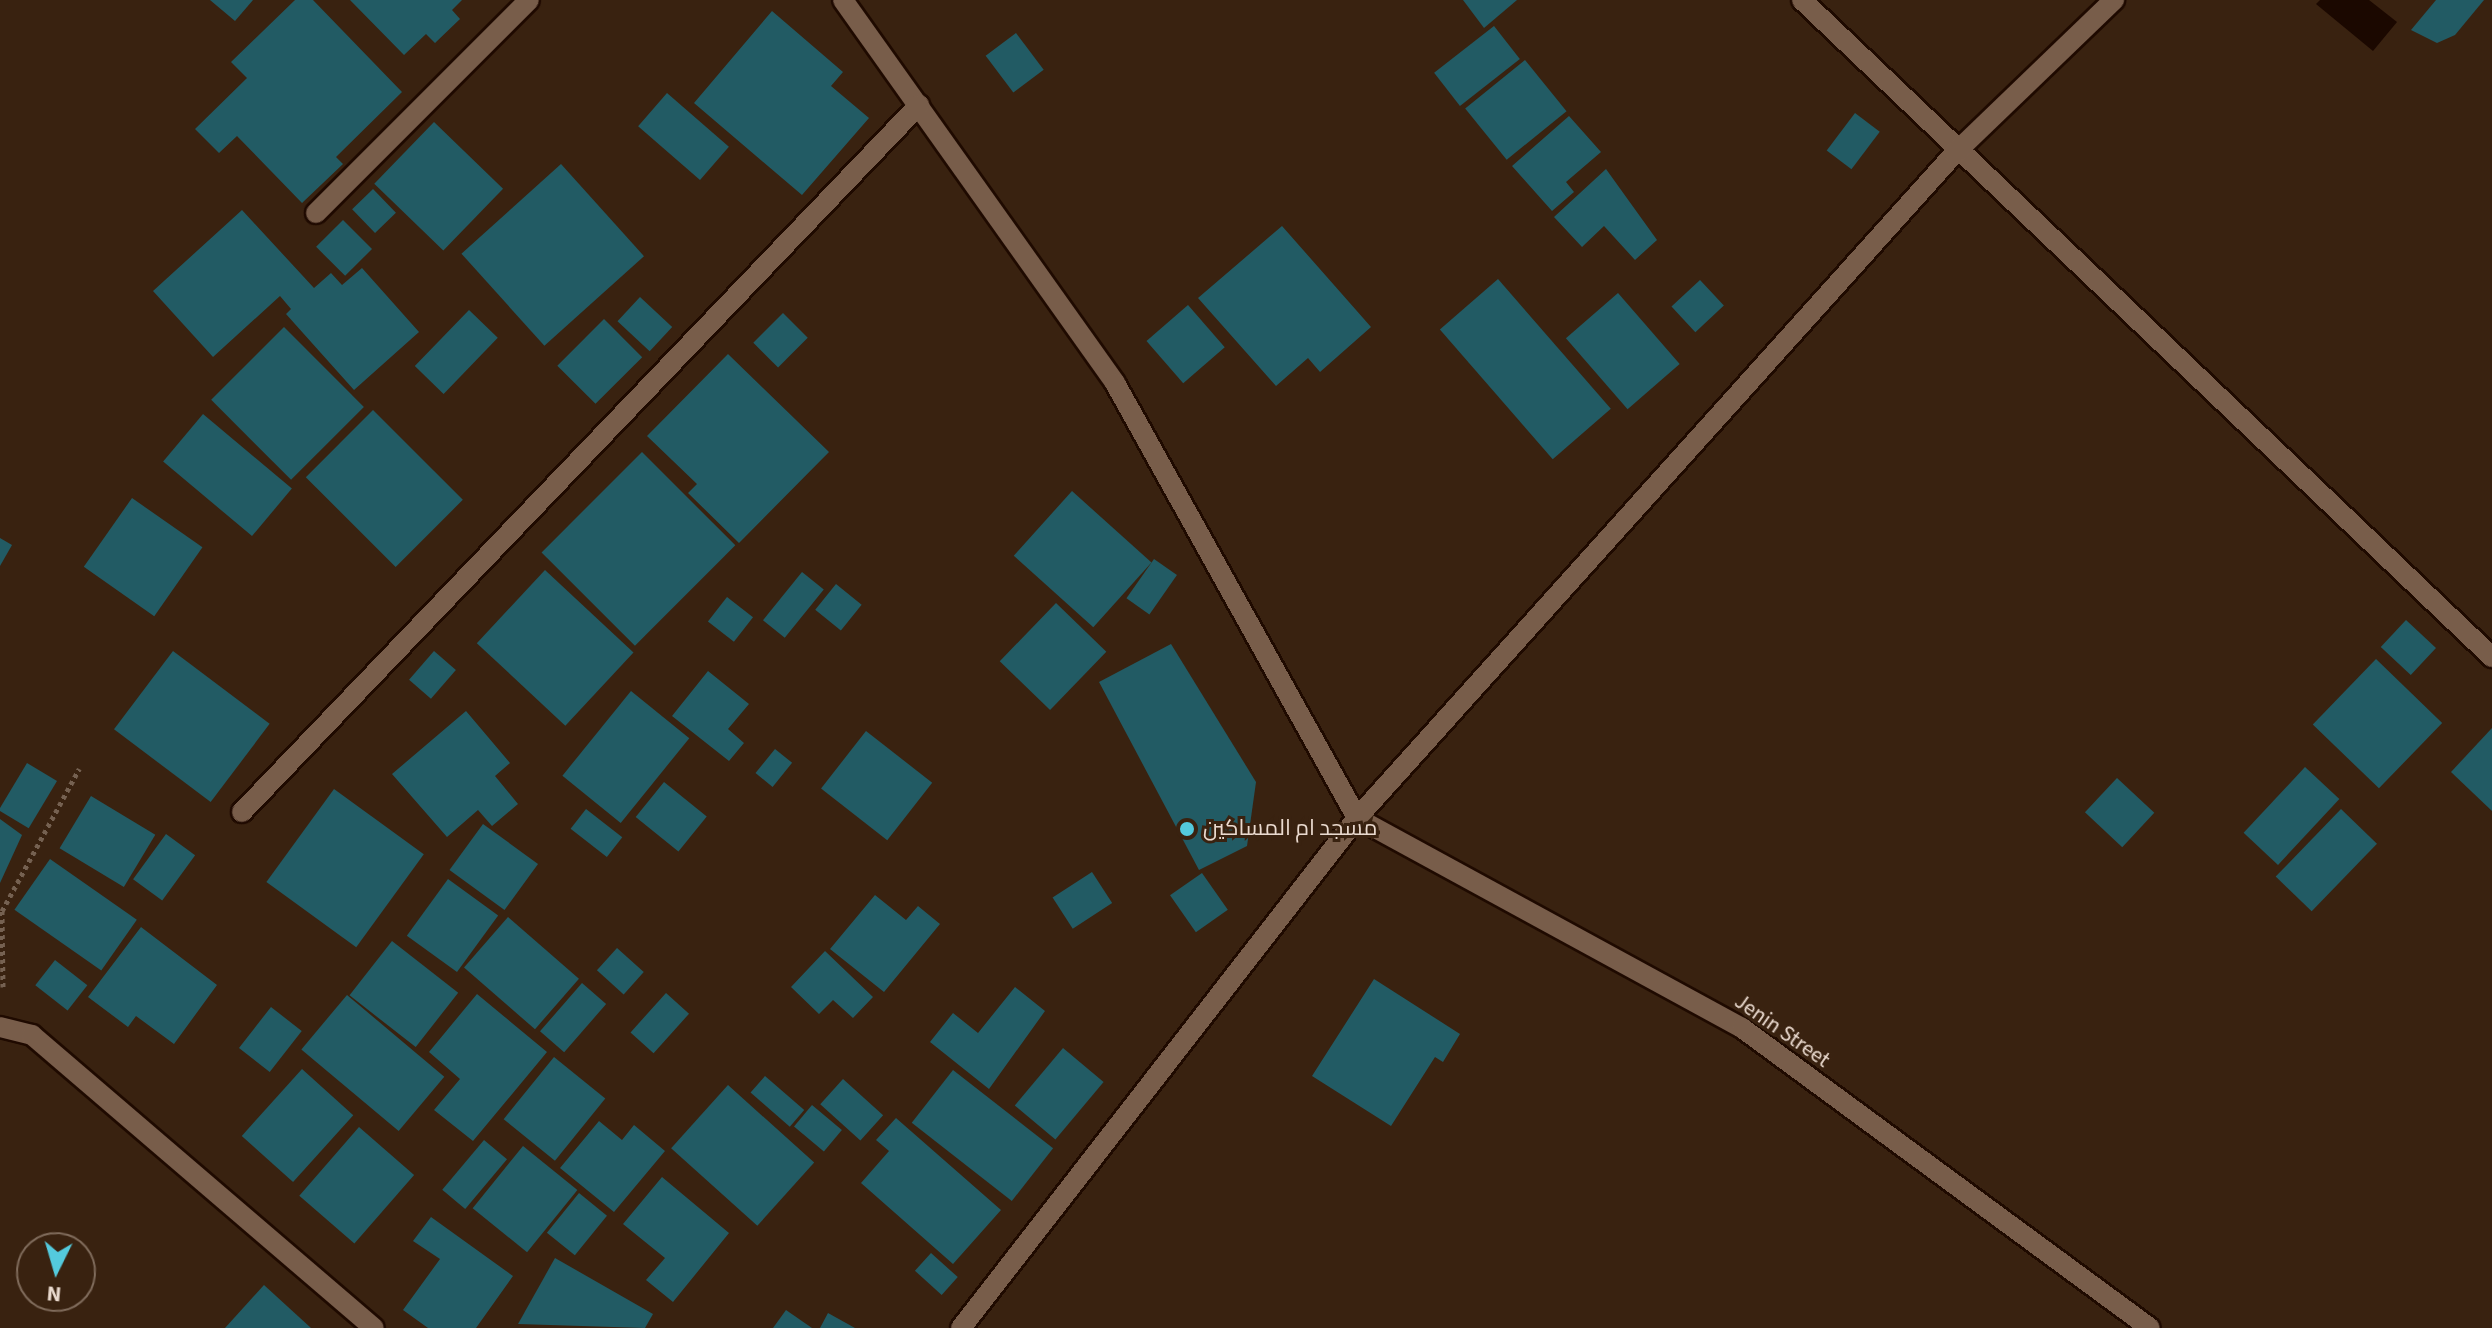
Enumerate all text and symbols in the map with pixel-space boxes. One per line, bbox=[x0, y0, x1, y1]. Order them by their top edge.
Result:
place label: مسجد ام المساكين bbox=[1203, 816, 1377, 842]
marker: مسجد ام المساكين bbox=[1178, 820, 1196, 838]
street label: Jenin Street bbox=[1729, 989, 1835, 1073]
north arrow bbox=[16, 1232, 96, 1312]
text: N bbox=[45, 1277, 63, 1310]

